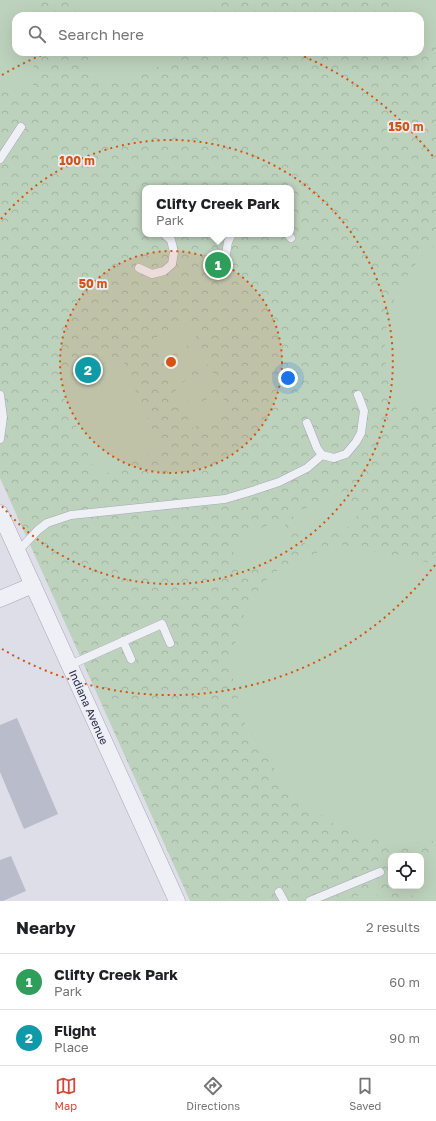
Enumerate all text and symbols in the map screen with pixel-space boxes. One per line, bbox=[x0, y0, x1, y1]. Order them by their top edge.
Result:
search box bbox=[12, 12, 424, 56]
icon: search bbox=[26, 23, 48, 45]
text: Search here bbox=[58, 25, 144, 43]
text: 150 m bbox=[389, 119, 423, 134]
text: 100 m bbox=[59, 153, 95, 168]
popup bbox=[142, 185, 294, 237]
text: Clifty Creek Park bbox=[156, 194, 280, 212]
text: Park bbox=[156, 212, 184, 228]
pin: 1 bbox=[205, 250, 231, 280]
text: 50 m bbox=[79, 276, 107, 291]
pin: 2 bbox=[75, 355, 101, 385]
centre of rings bbox=[164, 355, 178, 369]
your location bbox=[278, 368, 298, 388]
street label: Indiana Avenue bbox=[67, 667, 111, 747]
map controls bbox=[388, 853, 424, 889]
button: locate bbox=[388, 853, 424, 889]
text: Nearby bbox=[16, 917, 76, 938]
text: 2 results bbox=[366, 919, 420, 935]
text: Clifty Creek Park bbox=[54, 965, 178, 983]
text: 1 bbox=[26, 974, 32, 990]
text: 60 m bbox=[389, 974, 420, 990]
text: Park bbox=[54, 983, 82, 999]
text: Flight bbox=[54, 1021, 96, 1039]
text: 2 bbox=[25, 1030, 33, 1046]
text: 90 m bbox=[389, 1030, 420, 1046]
text: Place bbox=[54, 1039, 89, 1055]
tab: Map bbox=[55, 1075, 77, 1112]
tab: Directions bbox=[186, 1075, 240, 1112]
tab: Saved bbox=[349, 1075, 381, 1112]

